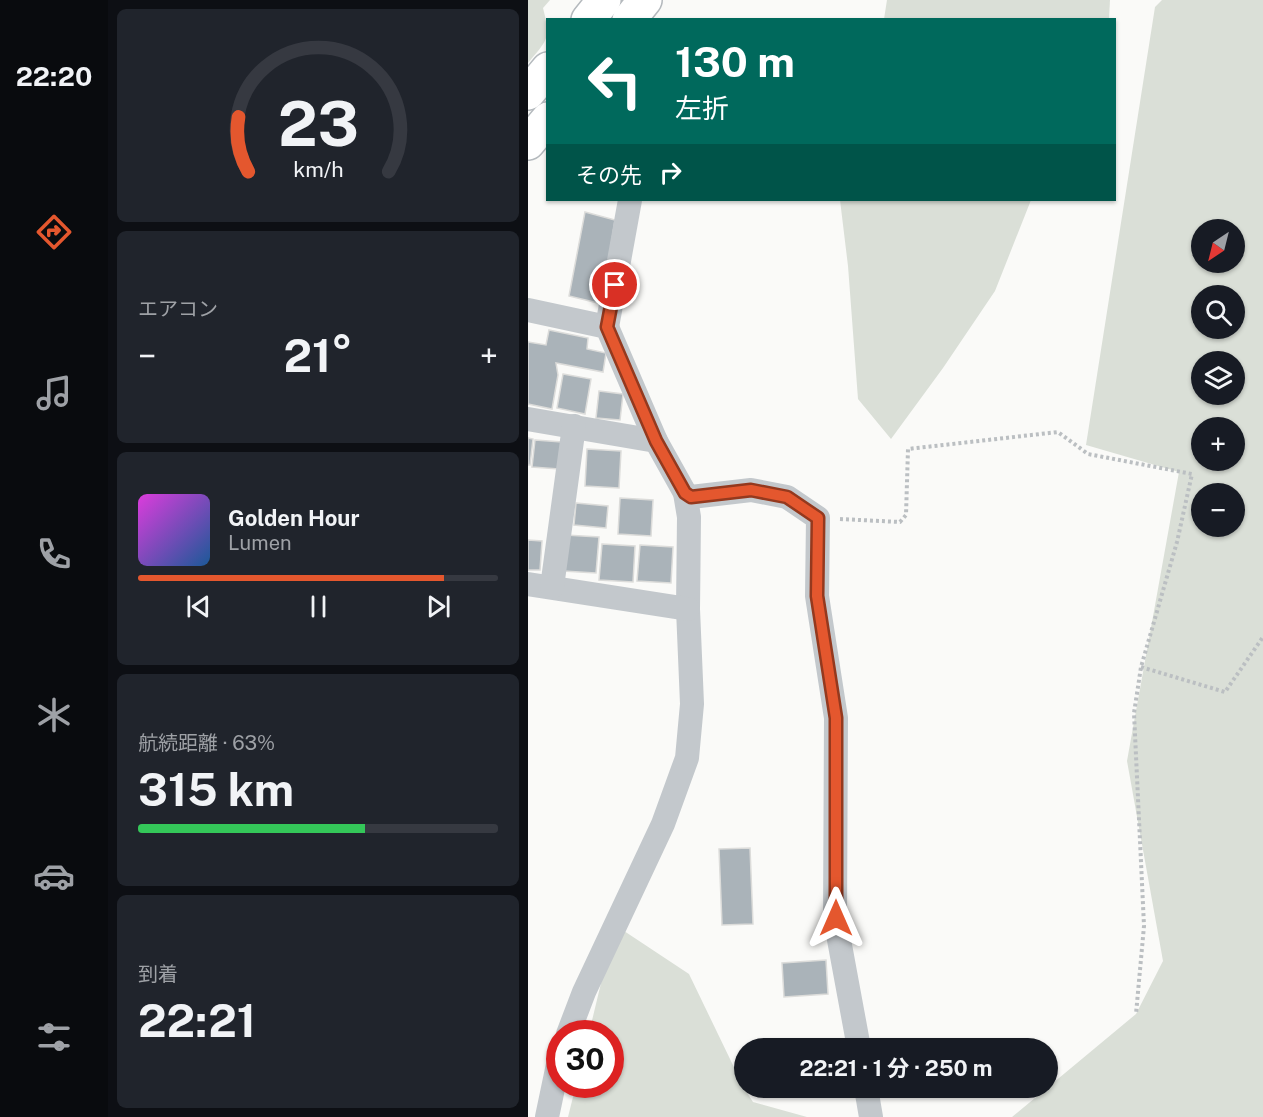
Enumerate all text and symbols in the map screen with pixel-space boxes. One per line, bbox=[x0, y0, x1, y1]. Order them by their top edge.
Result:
text: 130 m bbox=[675, 37, 795, 86]
icon: left bbox=[576, 42, 654, 120]
text: 22:20 bbox=[16, 60, 92, 92]
text: 23 bbox=[277, 87, 359, 160]
text: 左折 bbox=[675, 92, 729, 124]
icon: right bbox=[654, 156, 687, 189]
text: km/h bbox=[293, 158, 343, 183]
text: その先 bbox=[576, 162, 642, 188]
icon: directions bbox=[33, 211, 75, 253]
north arrow bbox=[1191, 219, 1245, 273]
map controls bbox=[1191, 219, 1245, 537]
pin bbox=[589, 259, 640, 310]
icon: arrive bbox=[598, 268, 631, 301]
button: search bbox=[1191, 285, 1245, 339]
text: エアコン bbox=[138, 297, 218, 321]
text: 21° bbox=[283, 329, 353, 382]
text: − bbox=[138, 337, 156, 375]
text: + bbox=[480, 337, 498, 375]
button: layers bbox=[1191, 351, 1245, 405]
icon: music bbox=[33, 372, 75, 414]
button: + bbox=[1191, 417, 1245, 471]
button: − bbox=[1191, 483, 1245, 537]
text: Golden Hour bbox=[228, 505, 359, 531]
text: Lumen bbox=[228, 531, 292, 555]
icon: phone bbox=[33, 533, 75, 575]
icon: previous bbox=[182, 590, 215, 623]
icon: pause bbox=[302, 590, 335, 623]
icon: next bbox=[422, 590, 455, 623]
icon: climate bbox=[33, 694, 75, 736]
text: 航続距離 · 63% bbox=[138, 731, 275, 755]
text: 315 km bbox=[138, 763, 294, 816]
icon: car bbox=[33, 855, 75, 897]
position arrow bbox=[804, 886, 868, 950]
text: 到着 bbox=[138, 962, 178, 986]
text: 22:21 bbox=[138, 994, 256, 1047]
icon: filters bbox=[33, 1016, 75, 1058]
speed limit sign: 30 bbox=[546, 1020, 624, 1098]
text: 22:21 · 1 分 · 250 m bbox=[800, 1055, 992, 1081]

